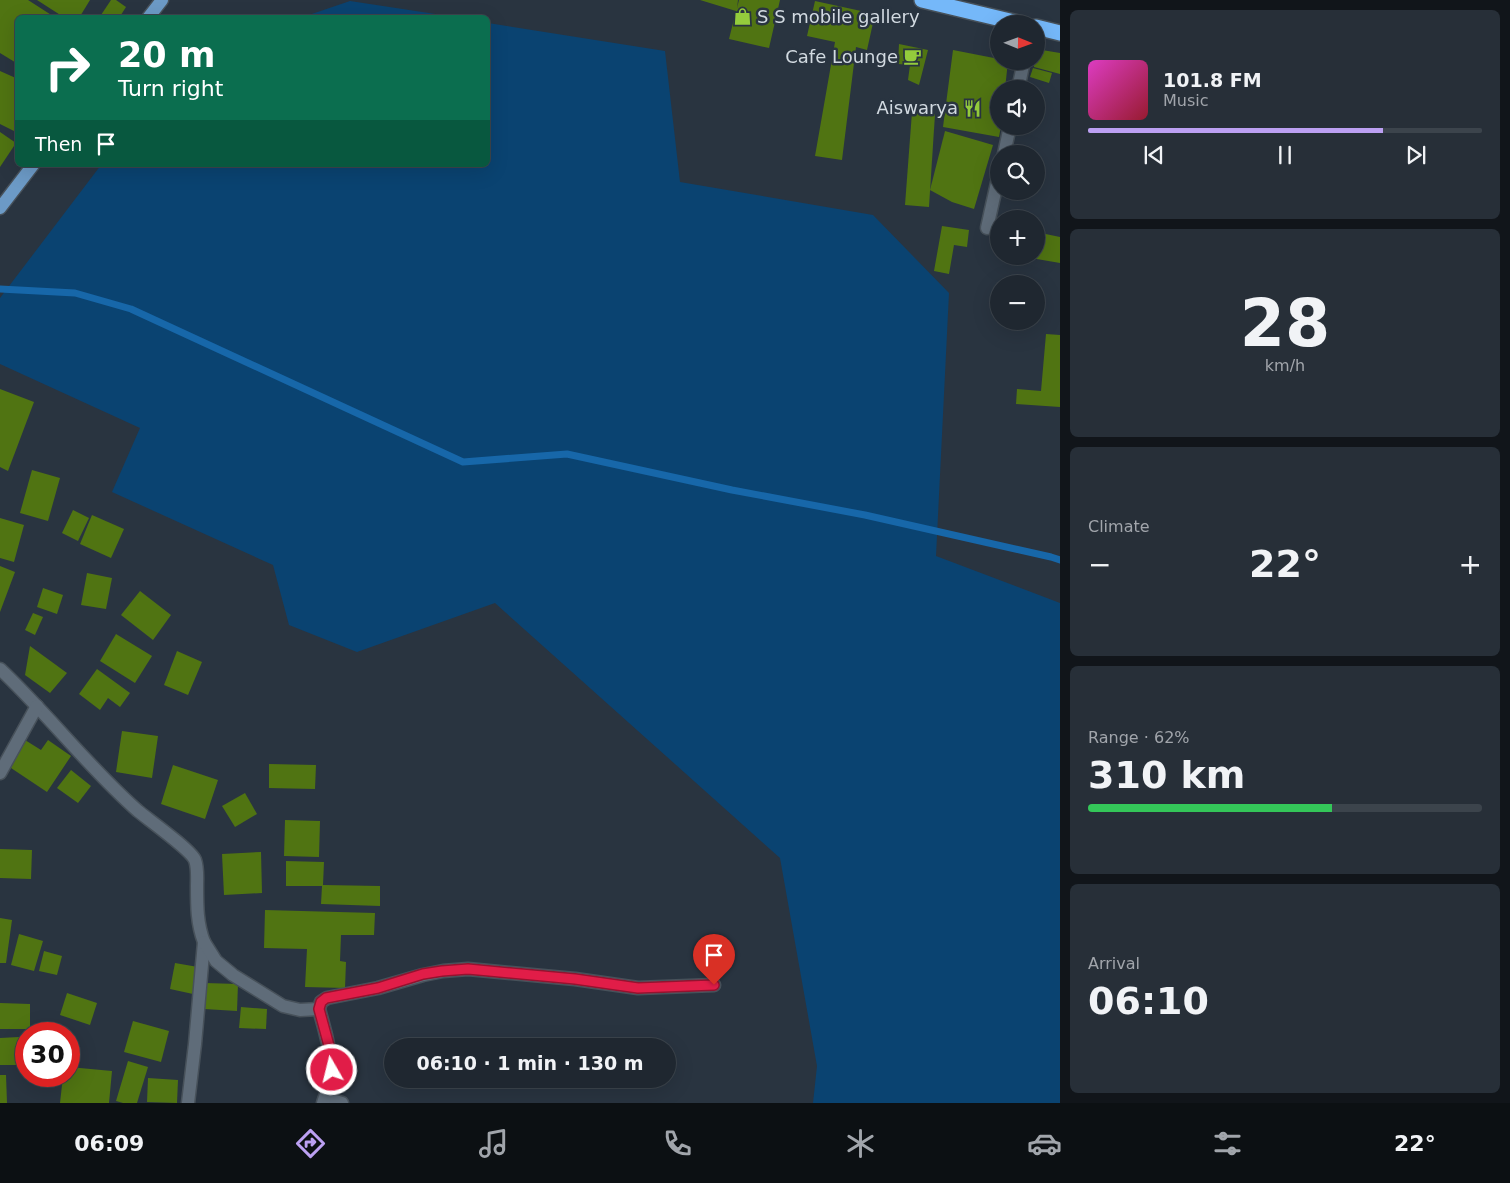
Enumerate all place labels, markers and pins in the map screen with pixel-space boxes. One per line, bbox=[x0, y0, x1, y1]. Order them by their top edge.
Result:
place label: S S mobile gallery bbox=[757, 6, 920, 27]
shop icon: S S mobile gallery bbox=[733, 7, 753, 27]
place label: Cafe Lounge bbox=[785, 46, 898, 67]
cafe icon: Cafe Lounge bbox=[902, 47, 922, 67]
place label: Aiswarya bbox=[876, 97, 958, 118]
restaurant icon: Aiswarya bbox=[962, 98, 982, 118]
pin bbox=[693, 934, 735, 985]

